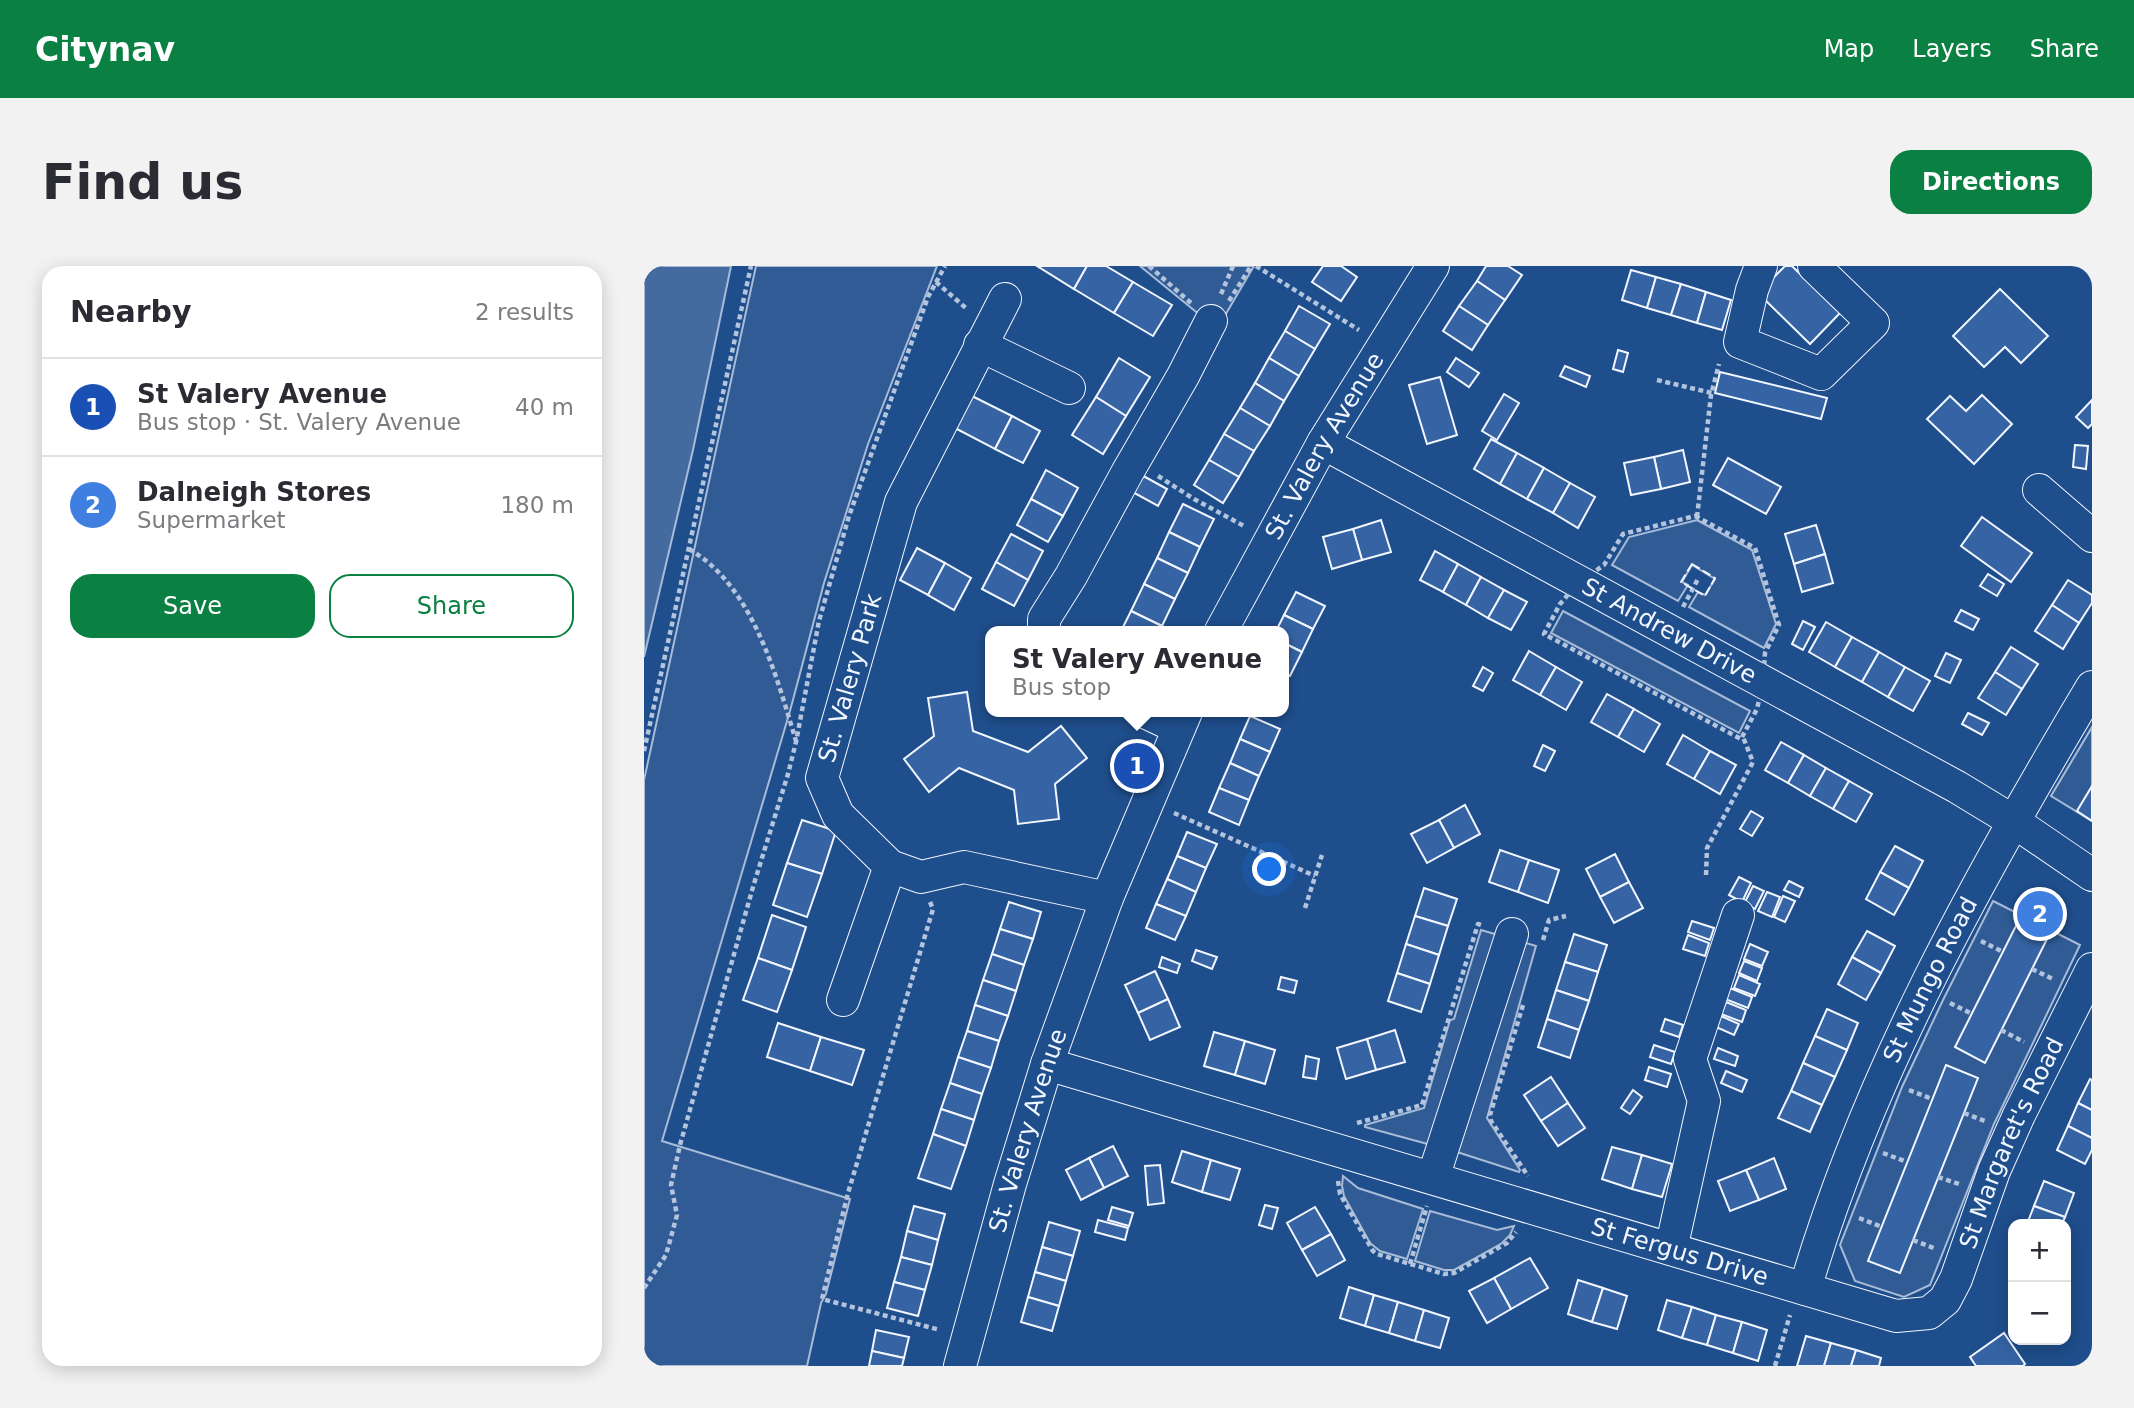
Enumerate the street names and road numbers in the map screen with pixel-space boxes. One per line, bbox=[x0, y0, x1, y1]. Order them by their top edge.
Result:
street label: St. Valery Avenue bbox=[1259, 347, 1390, 544]
street label: St Andrew Drive bbox=[1577, 572, 1761, 690]
street label: St. Valery Park bbox=[813, 590, 887, 766]
street label: St Mungo Road bbox=[1878, 892, 1983, 1067]
street label: St. Valery Avenue bbox=[983, 1025, 1073, 1235]
street label: St Margaret's Road bbox=[1954, 1033, 2070, 1252]
street label: St Fergus Drive bbox=[1588, 1212, 1772, 1291]

